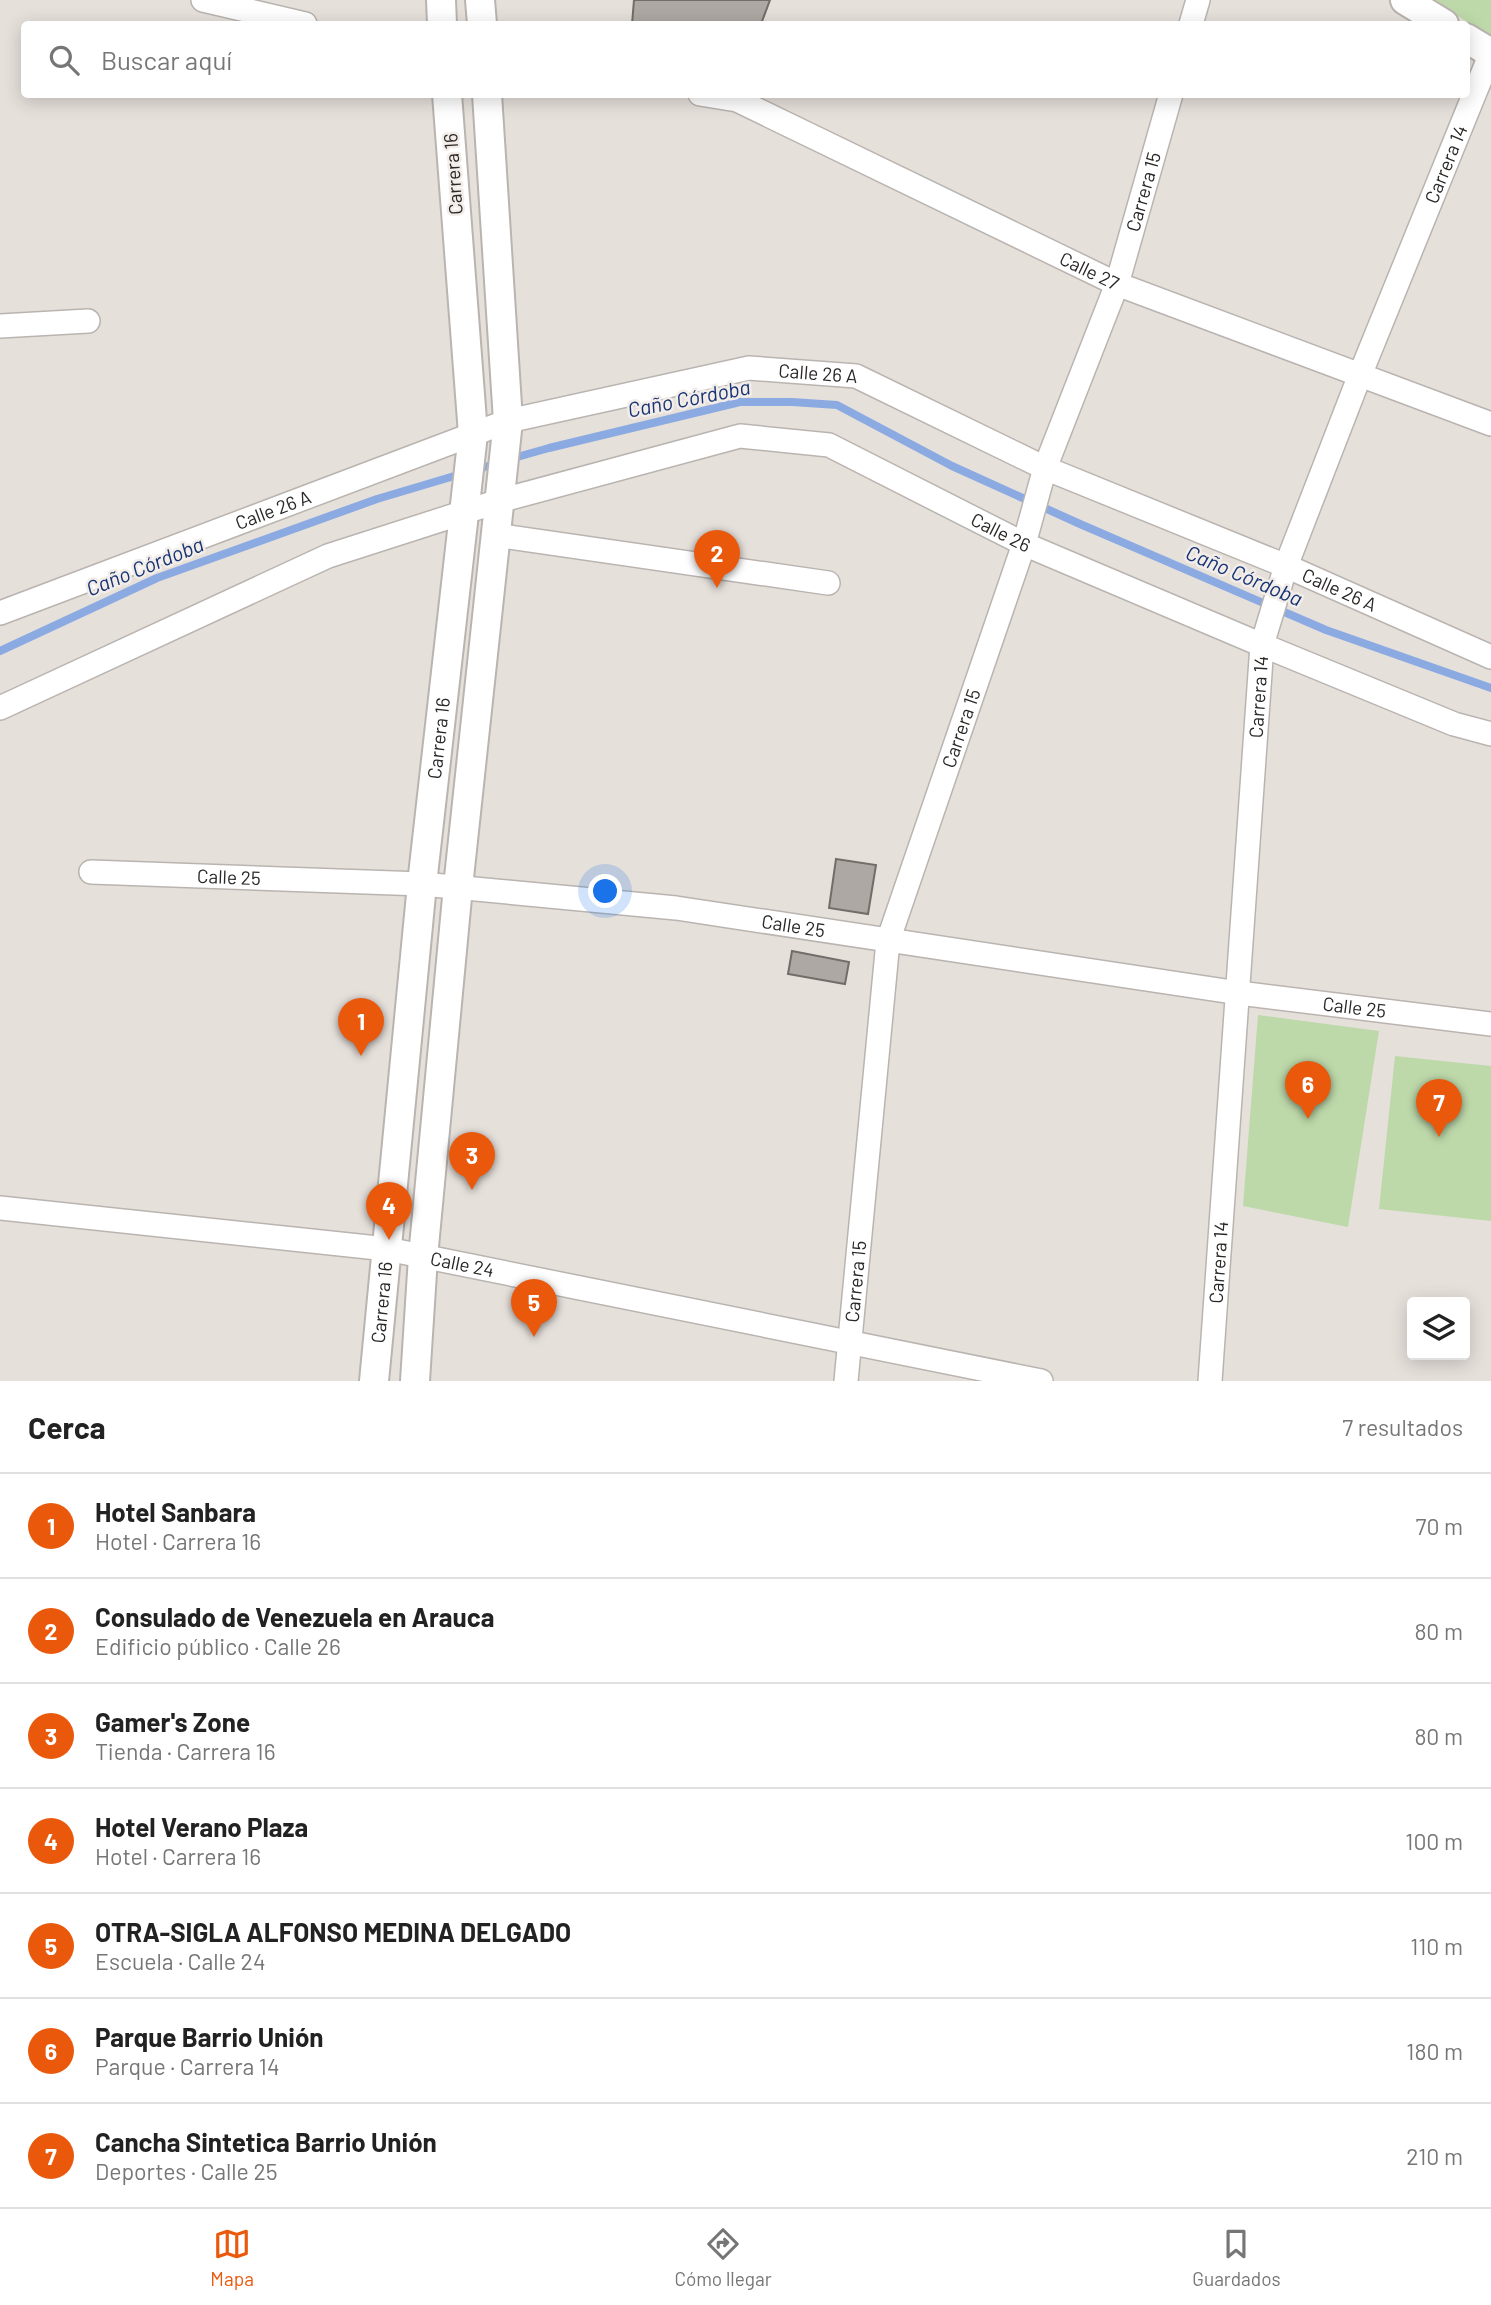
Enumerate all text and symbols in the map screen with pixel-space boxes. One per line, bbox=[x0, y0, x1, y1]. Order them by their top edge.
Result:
search box bbox=[21, 21, 1470, 98]
icon: search bbox=[45, 41, 83, 79]
text: Buscar aquí bbox=[101, 44, 232, 75]
street label: Carrera 14 bbox=[1419, 121, 1472, 206]
street label: Carrera 16 bbox=[438, 132, 467, 216]
street label: Carrera 15 bbox=[1120, 149, 1165, 234]
street label: Calle 27 bbox=[1056, 246, 1123, 294]
street label: Calle 26 A bbox=[778, 358, 858, 387]
water label: Caño Córdoba bbox=[625, 373, 752, 422]
street label: Calle 26 A bbox=[232, 485, 314, 534]
street label: Calle 26 bbox=[967, 507, 1034, 556]
pin: 2 bbox=[694, 530, 740, 588]
water label: Caño Córdoba bbox=[82, 531, 207, 601]
water label: Caño Córdoba bbox=[1182, 539, 1307, 610]
street label: Calle 26 A bbox=[1299, 563, 1381, 616]
street label: Carrera 14 bbox=[1243, 655, 1272, 739]
street label: Carrera 15 bbox=[936, 686, 985, 770]
street label: Carrera 16 bbox=[422, 696, 454, 780]
street label: Calle 25 bbox=[197, 864, 261, 889]
your location bbox=[588, 874, 622, 908]
street label: Calle 25 bbox=[760, 909, 827, 941]
street label: Calle 25 bbox=[1321, 991, 1388, 1022]
pin: 1 bbox=[338, 998, 384, 1056]
pin: 6 bbox=[1285, 1061, 1331, 1119]
pin: 7 bbox=[1416, 1079, 1462, 1137]
pin: 3 bbox=[449, 1132, 495, 1190]
pin: 4 bbox=[366, 1182, 412, 1240]
street label: Carrera 14 bbox=[1204, 1220, 1232, 1304]
street label: Carrera 15 bbox=[840, 1240, 870, 1323]
street label: Calle 24 bbox=[429, 1246, 496, 1281]
street label: Carrera 16 bbox=[366, 1260, 396, 1344]
pin: 5 bbox=[511, 1279, 557, 1337]
map controls bbox=[1407, 1297, 1470, 1360]
button: layers bbox=[1407, 1297, 1470, 1360]
text: Cerca bbox=[28, 1409, 106, 1445]
text: 7 resultados bbox=[1342, 1413, 1463, 1441]
text: Hotel Sanbara bbox=[95, 1496, 256, 1527]
text: 1 bbox=[47, 1512, 55, 1540]
text: 70 m bbox=[1416, 1512, 1463, 1540]
text: Hotel · Carrera 16 bbox=[95, 1527, 261, 1555]
text: Consulado de Venezuela en Arauca bbox=[95, 1601, 494, 1632]
text: 2 bbox=[45, 1617, 57, 1645]
text: 80 m bbox=[1414, 1617, 1463, 1645]
text: Edificio público · Calle 26 bbox=[95, 1632, 341, 1660]
text: Gamer's Zone bbox=[95, 1706, 250, 1737]
text: 3 bbox=[45, 1722, 57, 1750]
text: 80 m bbox=[1414, 1722, 1463, 1750]
text: Tienda · Carrera 16 bbox=[95, 1737, 275, 1765]
text: Hotel Verano Plaza bbox=[95, 1811, 308, 1842]
text: 4 bbox=[44, 1827, 58, 1855]
text: 100 m bbox=[1405, 1827, 1463, 1855]
text: Hotel · Carrera 16 bbox=[95, 1842, 261, 1870]
text: OTRA-SIGLA ALFONSO MEDINA DELGADO bbox=[95, 1916, 571, 1947]
text: 5 bbox=[45, 1932, 57, 1960]
text: 110 m bbox=[1410, 1932, 1463, 1960]
text: Escuela · Calle 24 bbox=[95, 1947, 266, 1975]
text: Parque Barrio Unión bbox=[95, 2021, 323, 2052]
text: 6 bbox=[45, 2037, 57, 2065]
text: 180 m bbox=[1406, 2037, 1463, 2065]
text: Parque · Carrera 14 bbox=[95, 2052, 280, 2080]
text: Cancha Sintetica Barrio Unión bbox=[95, 2126, 437, 2157]
text: 7 bbox=[45, 2142, 57, 2170]
text: 210 m bbox=[1406, 2142, 1463, 2170]
text: Deportes · Calle 25 bbox=[95, 2157, 278, 2185]
tab: Mapa bbox=[210, 2225, 254, 2290]
tab: Cómo llegar bbox=[675, 2225, 772, 2290]
tab: Guardados bbox=[1192, 2225, 1281, 2290]

